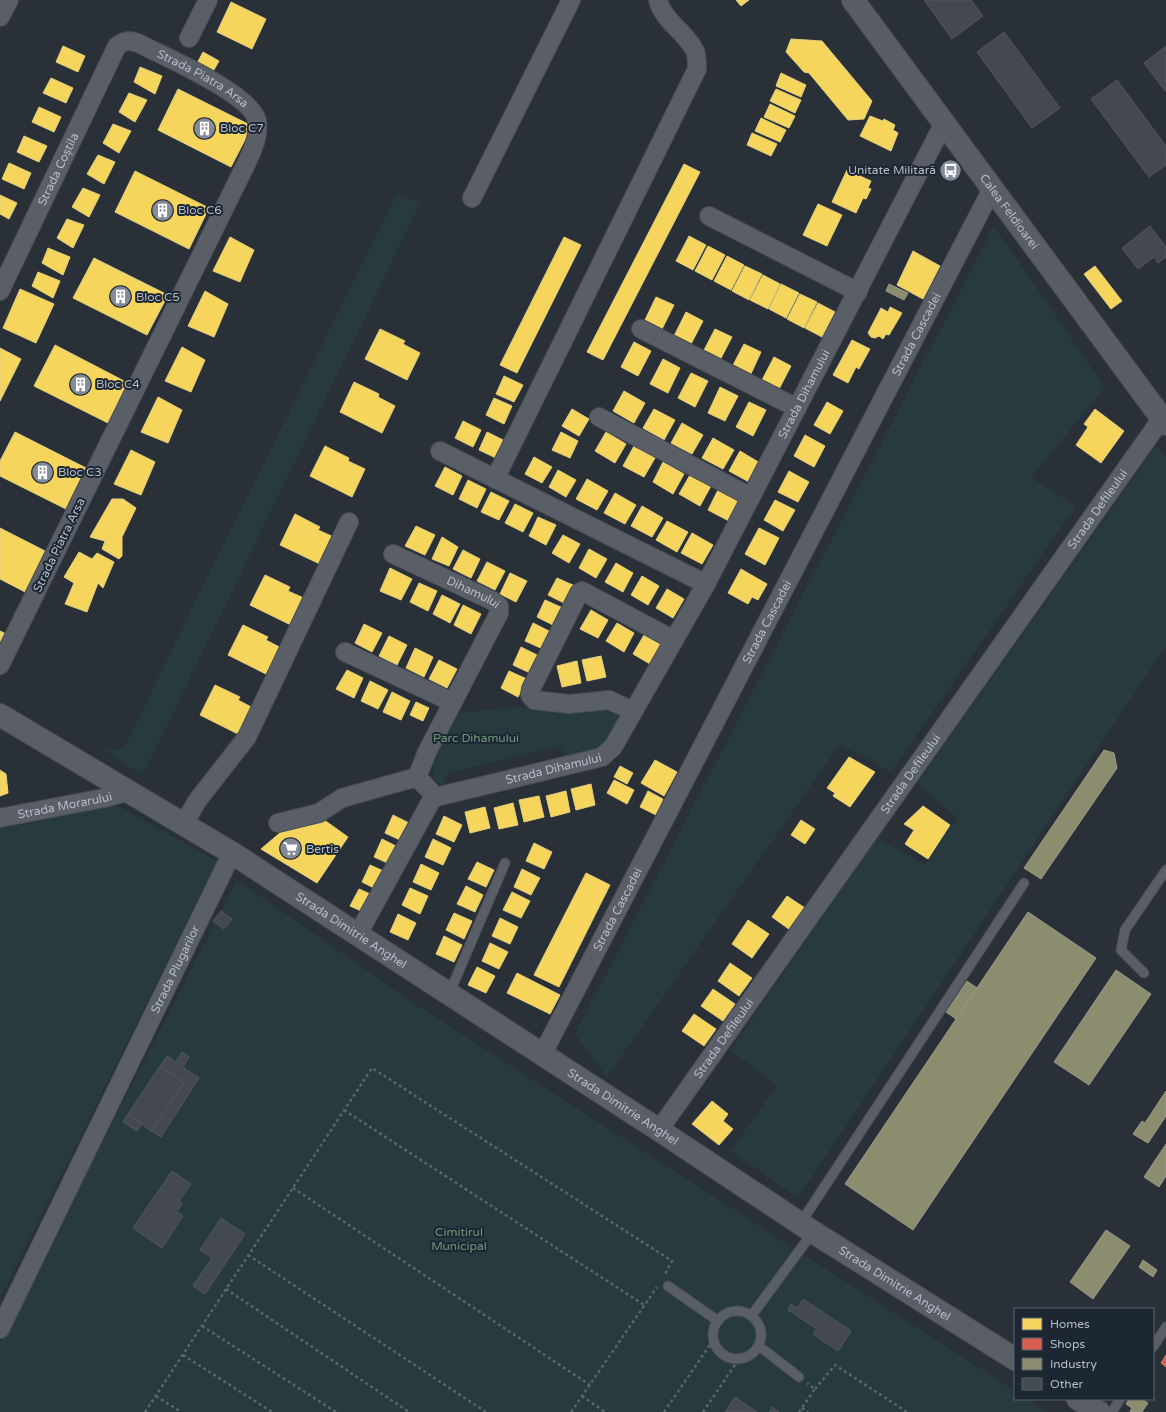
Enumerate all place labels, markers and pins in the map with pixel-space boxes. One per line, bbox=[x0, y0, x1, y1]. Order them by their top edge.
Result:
building icon: Bloc C7 bbox=[192, 115, 218, 141]
place label: Bloc C7 bbox=[220, 121, 264, 135]
bus stop icon: Unitate Militară bbox=[938, 157, 964, 183]
place label: Unitate Militară bbox=[848, 163, 936, 177]
building icon: Bloc C6 bbox=[149, 197, 175, 223]
place label: Bloc C6 bbox=[178, 203, 222, 217]
building icon: Bloc C5 bbox=[108, 284, 134, 310]
place label: Bloc C5 bbox=[136, 290, 180, 304]
building icon: Bloc C4 bbox=[68, 371, 94, 397]
place label: Bloc C4 bbox=[96, 377, 140, 391]
building icon: Bloc C3 bbox=[30, 459, 56, 485]
place label: Bloc C3 bbox=[58, 465, 102, 479]
supermarket icon: Bertis bbox=[278, 836, 304, 862]
place label: Bertis bbox=[306, 842, 339, 856]

